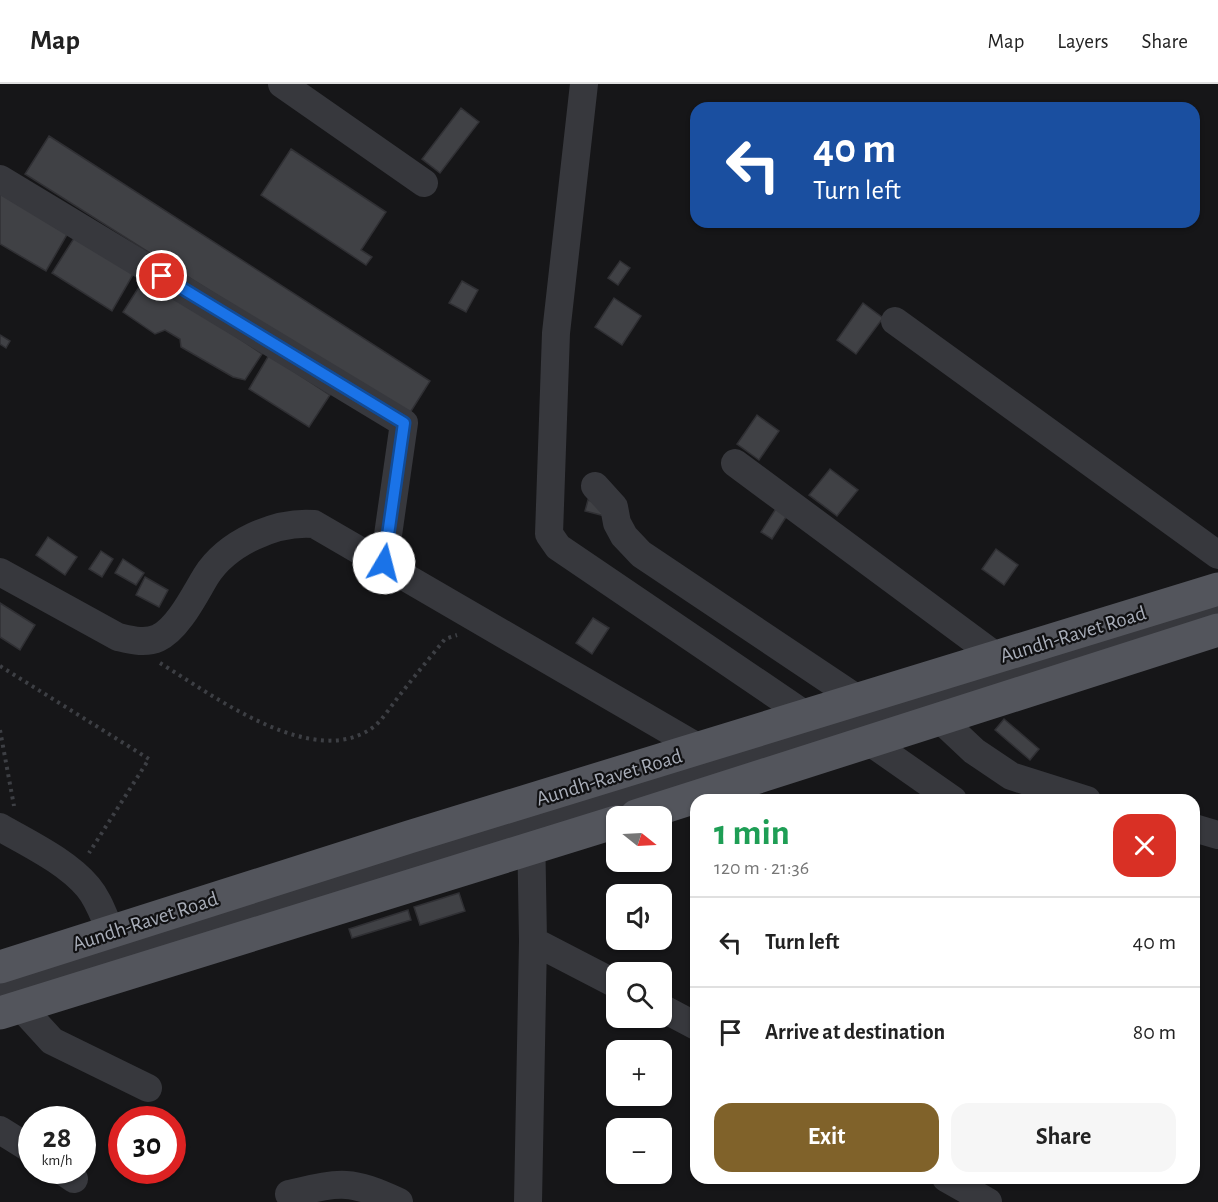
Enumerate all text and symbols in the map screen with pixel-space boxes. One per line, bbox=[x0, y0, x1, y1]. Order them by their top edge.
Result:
text: Map bbox=[30, 27, 80, 55]
text: Map bbox=[988, 31, 1024, 52]
text: Layers bbox=[1057, 31, 1108, 52]
text: Share bbox=[1141, 31, 1188, 52]
icon: left bbox=[714, 126, 792, 204]
text: 40 m bbox=[813, 128, 896, 170]
text: Turn left bbox=[813, 177, 901, 204]
pin bbox=[136, 250, 187, 301]
icon: arrive bbox=[145, 259, 178, 292]
position arrow bbox=[352, 531, 416, 595]
street label: Aundh-Ravet Road bbox=[998, 602, 1149, 667]
street label: Aundh-Ravet Road bbox=[534, 745, 685, 810]
north arrow bbox=[606, 806, 672, 872]
map controls bbox=[606, 806, 672, 1184]
button: close bbox=[1113, 814, 1176, 877]
text: 1 min bbox=[714, 815, 790, 851]
text: 120 m · 21:36 bbox=[714, 858, 809, 878]
button: sound bbox=[606, 884, 672, 950]
street label: Aundh-Ravet Road bbox=[70, 888, 221, 955]
icon: left bbox=[714, 926, 747, 959]
text: Turn left bbox=[765, 931, 839, 953]
text: 40 m bbox=[1133, 931, 1176, 953]
button: search bbox=[606, 962, 672, 1028]
icon: arrive bbox=[714, 1016, 747, 1049]
text: Arrive at destination bbox=[765, 1021, 945, 1043]
text: 80 m bbox=[1133, 1021, 1176, 1043]
button: + bbox=[606, 1040, 672, 1106]
button: Exit bbox=[714, 1103, 939, 1172]
button: Share bbox=[951, 1103, 1176, 1172]
speed limit sign: 30 bbox=[108, 1106, 186, 1184]
button: − bbox=[606, 1118, 672, 1184]
text: 28 bbox=[43, 1123, 71, 1153]
text: km/h bbox=[42, 1153, 72, 1168]

